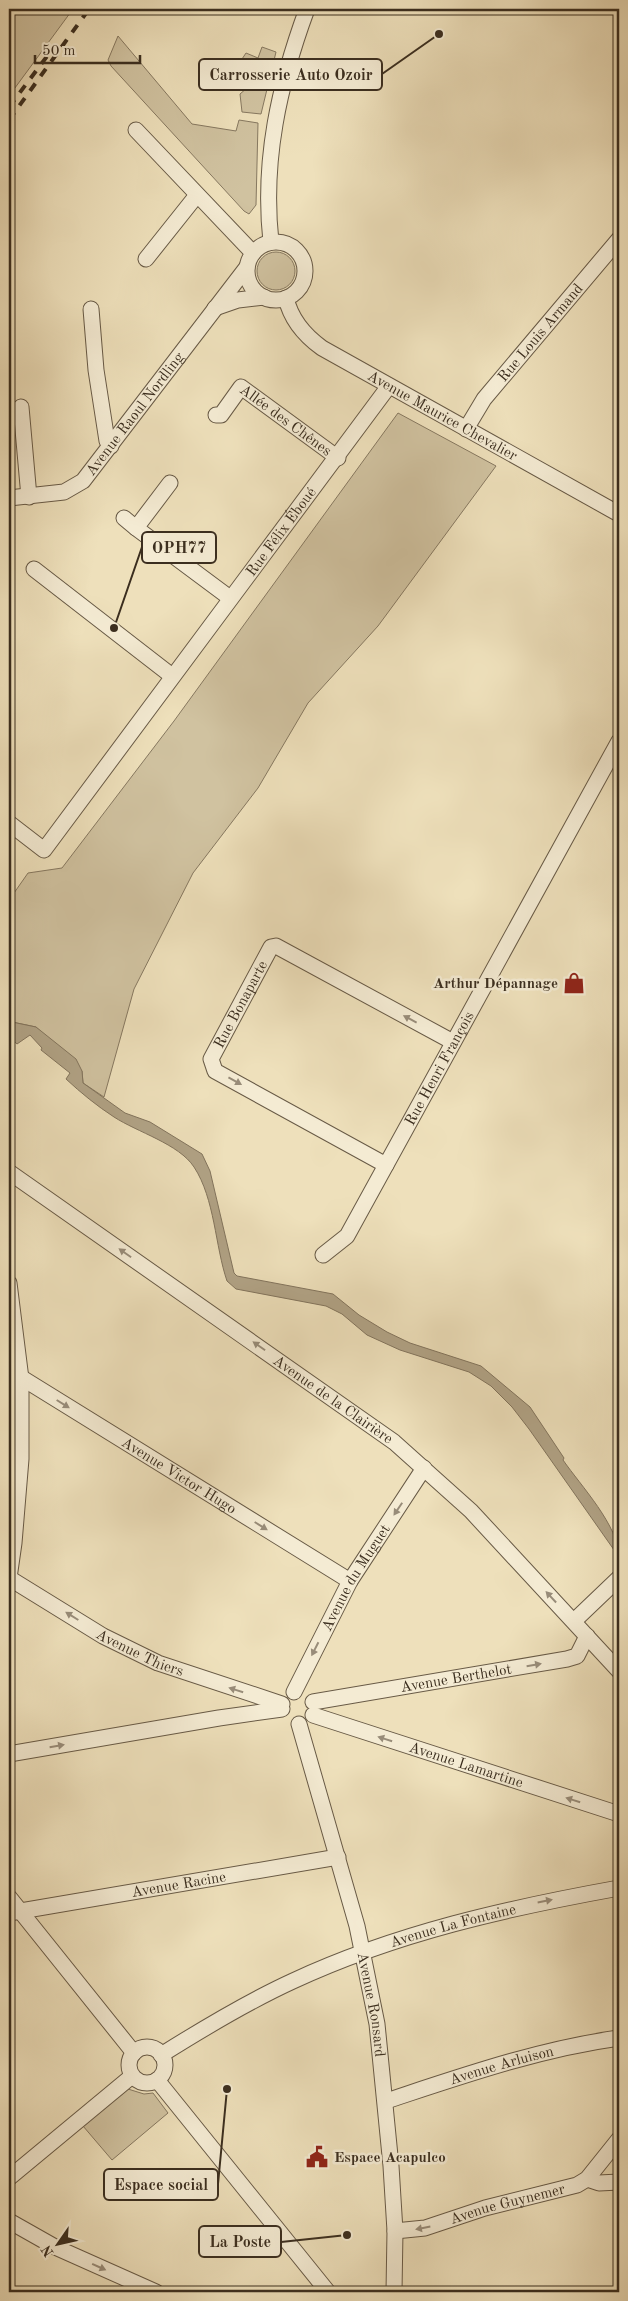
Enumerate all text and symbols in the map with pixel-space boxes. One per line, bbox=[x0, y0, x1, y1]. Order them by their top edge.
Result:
scale bar bbox=[35, 32, 140, 64]
text: 50 m bbox=[42, 44, 76, 59]
callout: Carrosserie Auto Ozoir bbox=[199, 59, 382, 90]
text: Carrosserie Auto Ozoir bbox=[209, 68, 373, 84]
street label: Rue Louis Armand bbox=[496, 281, 587, 385]
street label: Avenue Raoul Nordling bbox=[84, 350, 188, 479]
street label: Avenue Maurice Chevalier bbox=[364, 369, 519, 464]
street label: Allée des Chênes bbox=[236, 383, 334, 460]
street label: Rue Félix Éboué bbox=[244, 485, 320, 580]
callout: OPH77 bbox=[142, 532, 216, 563]
text: OPH77 bbox=[152, 541, 206, 557]
street label: Rue Bonaparte bbox=[212, 959, 271, 1051]
shop icon: Arthur Dépannage bbox=[561, 970, 587, 996]
place label: Arthur Dépannage bbox=[433, 977, 558, 992]
street label: Rue Henri François bbox=[403, 1009, 478, 1128]
one-way arrow bbox=[404, 1014, 417, 1023]
one-way arrow bbox=[228, 1077, 241, 1086]
one-way arrow bbox=[119, 1248, 132, 1258]
one-way arrow bbox=[252, 1341, 266, 1351]
street label: Avenue de la Clairière bbox=[270, 1354, 395, 1448]
one-way arrow bbox=[56, 1400, 69, 1409]
street label: Avenue Victor Hugo bbox=[118, 1435, 238, 1518]
one-way arrow bbox=[393, 1502, 402, 1516]
one-way arrow bbox=[254, 1522, 267, 1531]
street label: Avenue du Muguet bbox=[320, 1522, 394, 1634]
one-way arrow bbox=[545, 1591, 557, 1603]
one-way arrow bbox=[65, 1612, 78, 1621]
street label: Avenue Thiers bbox=[93, 1627, 185, 1680]
one-way arrow bbox=[311, 1642, 319, 1656]
one-way arrow bbox=[526, 1660, 542, 1668]
street label: Avenue Berthelot bbox=[400, 1662, 513, 1696]
one-way arrow bbox=[228, 1685, 243, 1693]
one-way arrow bbox=[377, 1734, 392, 1742]
one-way arrow bbox=[49, 1741, 65, 1749]
street label: Avenue Lamartine bbox=[407, 1741, 525, 1791]
one-way arrow bbox=[565, 1796, 580, 1804]
street label: Avenue Racine bbox=[130, 1870, 227, 1901]
one-way arrow bbox=[538, 1897, 554, 1905]
street label: Avenue La Fontaine bbox=[388, 1903, 518, 1951]
street label: Avenue Ronsard bbox=[354, 1951, 386, 2058]
street label: Avenue Arluison bbox=[448, 2045, 555, 2089]
public building icon: Espace Acapulco bbox=[304, 2144, 330, 2170]
place label: Espace Acapulco bbox=[334, 2151, 446, 2166]
callout: Espace social bbox=[104, 2169, 218, 2200]
text: Espace social bbox=[114, 2178, 208, 2194]
street label: Avenue Guynemer bbox=[448, 2182, 567, 2228]
north arrow bbox=[32, 2218, 82, 2268]
one-way arrow bbox=[415, 2224, 431, 2232]
callout: La Poste bbox=[199, 2226, 281, 2257]
text: La Poste bbox=[209, 2235, 271, 2251]
text: N bbox=[39, 2242, 57, 2259]
one-way arrow bbox=[92, 2264, 106, 2272]

